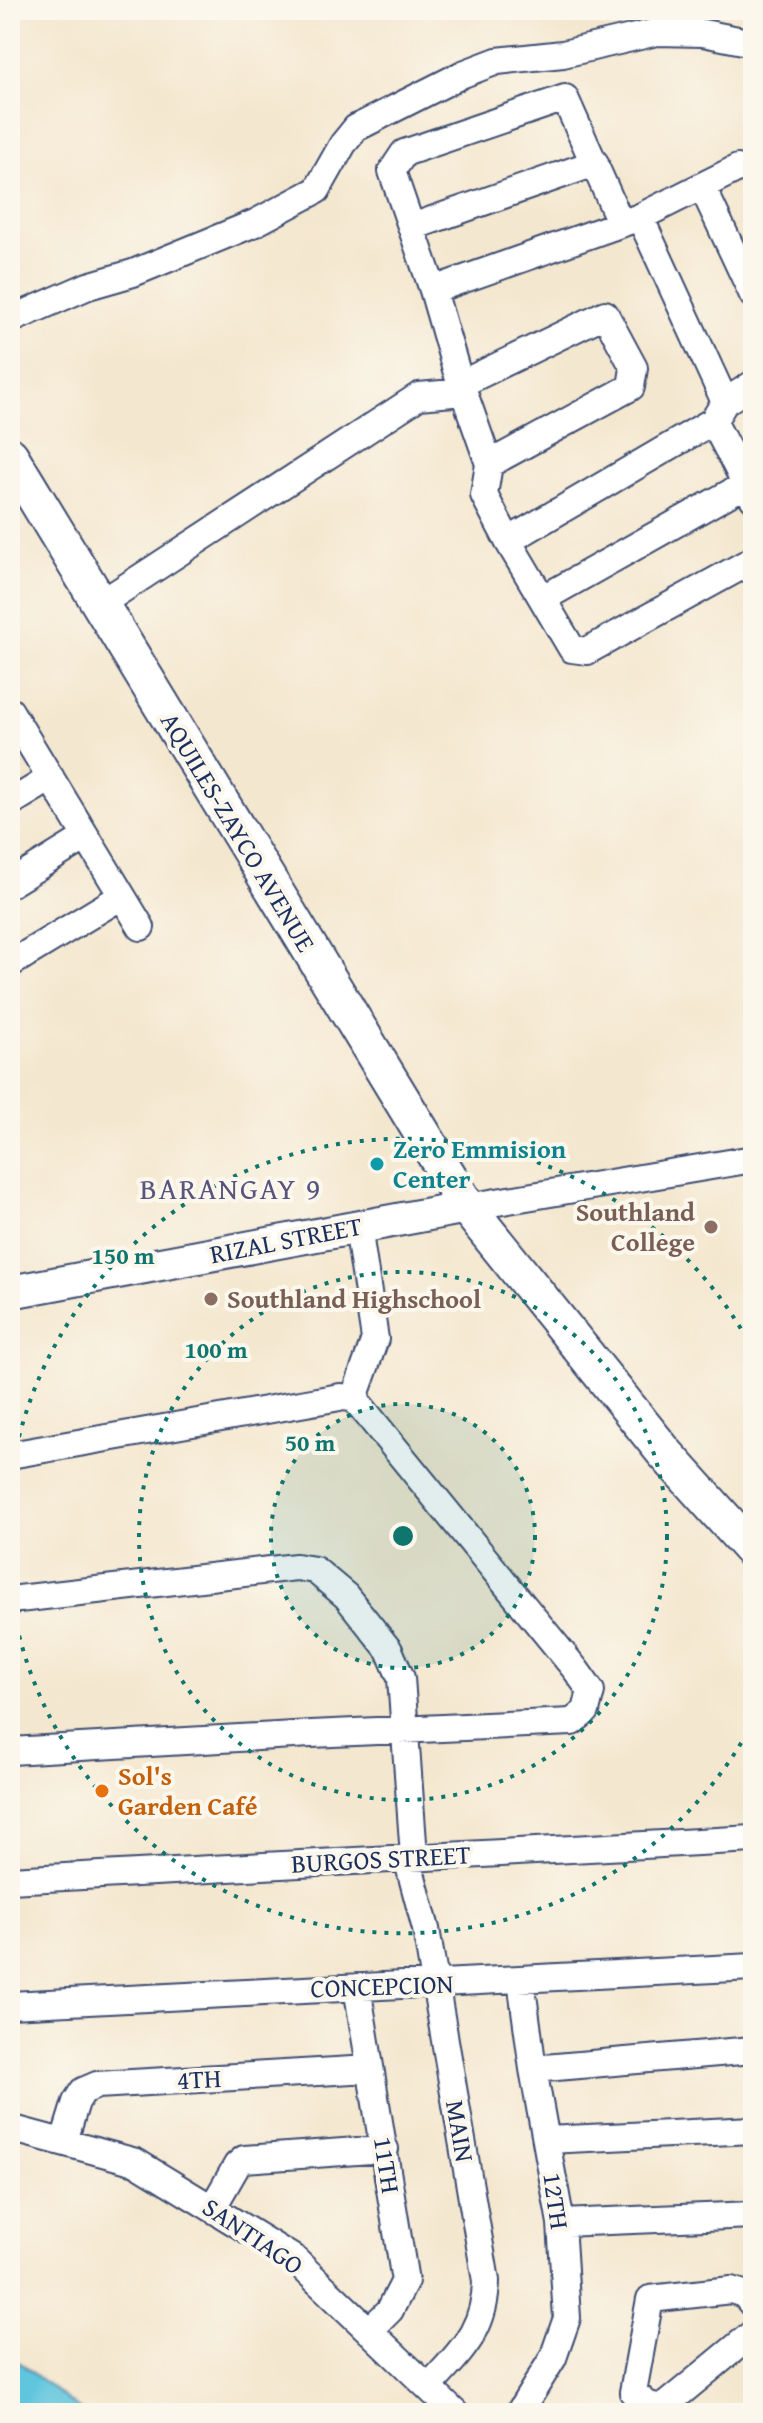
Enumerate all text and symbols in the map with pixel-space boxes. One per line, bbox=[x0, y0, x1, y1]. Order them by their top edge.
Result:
street label: AQUILES-ZAYCO AVENUE bbox=[151, 704, 326, 959]
place label: Zero Emmision Center bbox=[393, 1129, 567, 1198]
marker: Zero Emmision Center bbox=[368, 1155, 386, 1173]
district label: BARANGAY 9 bbox=[140, 1166, 322, 1210]
place label: Southland College bbox=[576, 1192, 695, 1261]
street label: RIZAL STREET bbox=[207, 1206, 366, 1273]
marker: Southland College bbox=[702, 1218, 720, 1236]
text: 150 m bbox=[91, 1238, 155, 1273]
place label: Southland Highschool bbox=[227, 1279, 481, 1318]
marker: Southland Highschool bbox=[202, 1290, 220, 1308]
text: 100 m bbox=[184, 1332, 248, 1367]
text: 50 m bbox=[285, 1425, 336, 1460]
centre of rings bbox=[389, 1522, 417, 1550]
place label: Sol's Garden Café bbox=[118, 1756, 258, 1825]
marker: Sol's Garden Café bbox=[93, 1782, 111, 1800]
street label: BURGOS STREET bbox=[290, 1834, 472, 1883]
street label: CONCEPCION bbox=[310, 1964, 454, 2007]
street label: 4TH bbox=[176, 2058, 222, 2099]
street label: MAIN bbox=[436, 2097, 485, 2165]
street label: 11TH bbox=[364, 2134, 411, 2196]
street label: 12TH bbox=[533, 2170, 580, 2232]
street label: SANTIAGO bbox=[195, 2187, 312, 2284]

